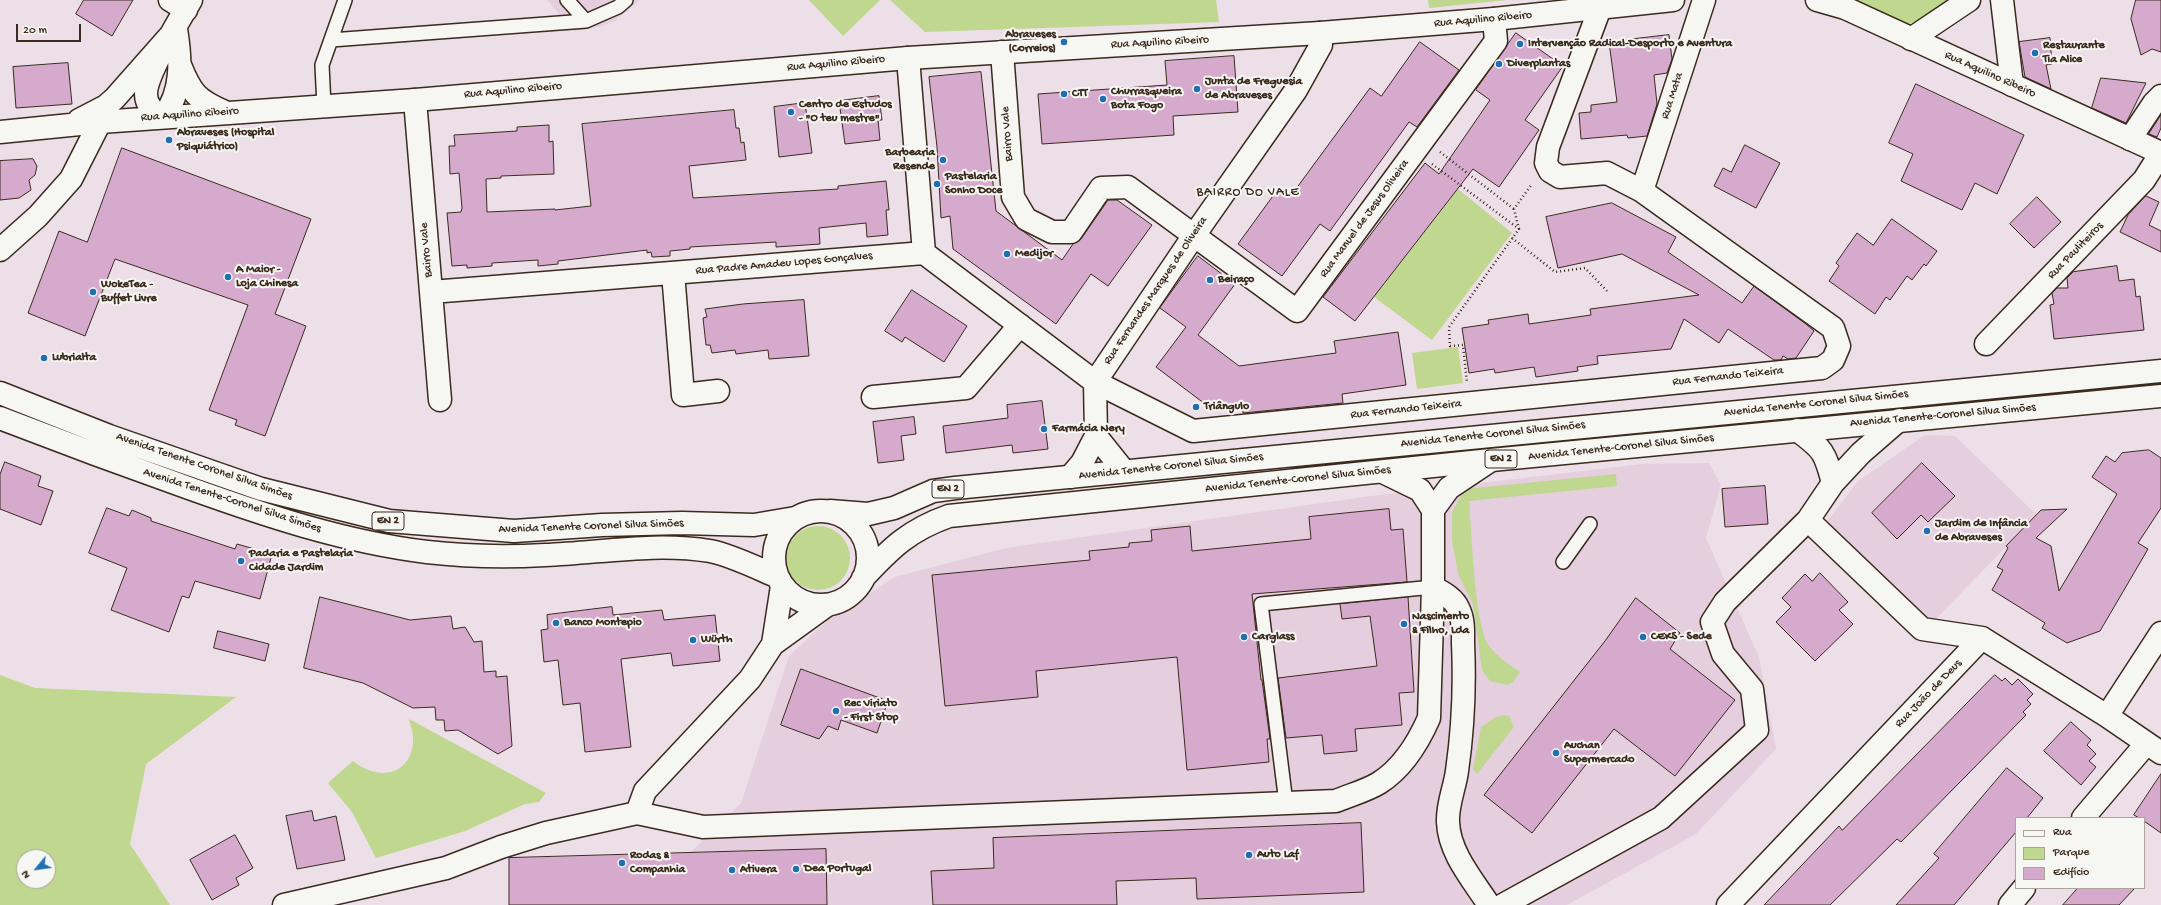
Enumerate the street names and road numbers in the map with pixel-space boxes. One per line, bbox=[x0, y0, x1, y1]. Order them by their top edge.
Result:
street label: Rua Aquilino Ribeiro bbox=[1433, 9, 1533, 31]
street label: Rua Aquilino Ribeiro bbox=[1110, 33, 1210, 53]
street label: Rua Aquilino Ribeiro bbox=[1942, 48, 2038, 102]
street label: Rua Aquilino Ribeiro bbox=[786, 53, 886, 75]
street label: Rua Mata bbox=[1659, 71, 1687, 121]
street label: Rua Aquilino Ribeiro bbox=[463, 80, 563, 102]
street label: Rua Aquilino Ribeiro bbox=[140, 104, 240, 126]
street label: Bairro Vale bbox=[999, 106, 1017, 162]
street label: Rua Manuel de Jesus Oliveira bbox=[1317, 157, 1413, 281]
street label: Rua Fernandes Marques de Oliveira bbox=[1101, 214, 1211, 368]
street label: Rua Pauliteiros bbox=[2045, 219, 2107, 283]
street label: Bairro Vale bbox=[417, 222, 437, 278]
street label: Rua Padre Amadeu Lopes Gonçalves bbox=[695, 249, 873, 279]
street label: Rua Fernando Teixeira bbox=[1672, 364, 1784, 390]
street label: Avenida Tenente Coronel Silva Simões bbox=[1723, 387, 1909, 421]
street label: Rua Fernando Teixeira bbox=[1350, 397, 1462, 423]
street label: Avenida Tenente-Coronel Silva Simões bbox=[1850, 401, 2036, 431]
street label: Avenida Tenente Coronel Silva Simões bbox=[1400, 418, 1586, 452]
street label: Avenida Tenente Coronel Silva Simões bbox=[114, 430, 294, 504]
street label: Avenida Tenente-Coronel Silva Simões bbox=[1528, 431, 1714, 465]
street label: Avenida Tenente Coronel Silva Simões bbox=[1078, 450, 1264, 484]
road number: EN 2 bbox=[1485, 450, 1517, 468]
street label: Avenida Tenente-Coronel Silva Simões bbox=[1205, 463, 1391, 497]
street label: Avenida Tenente-Coronel Silva Simões bbox=[141, 465, 323, 537]
road number: EN 2 bbox=[932, 480, 964, 498]
road number: EN 2 bbox=[372, 512, 404, 530]
street label: Avenida Tenente Coronel Silva Simões bbox=[498, 517, 684, 537]
street label: Rua João de Deus bbox=[1893, 657, 1965, 731]

